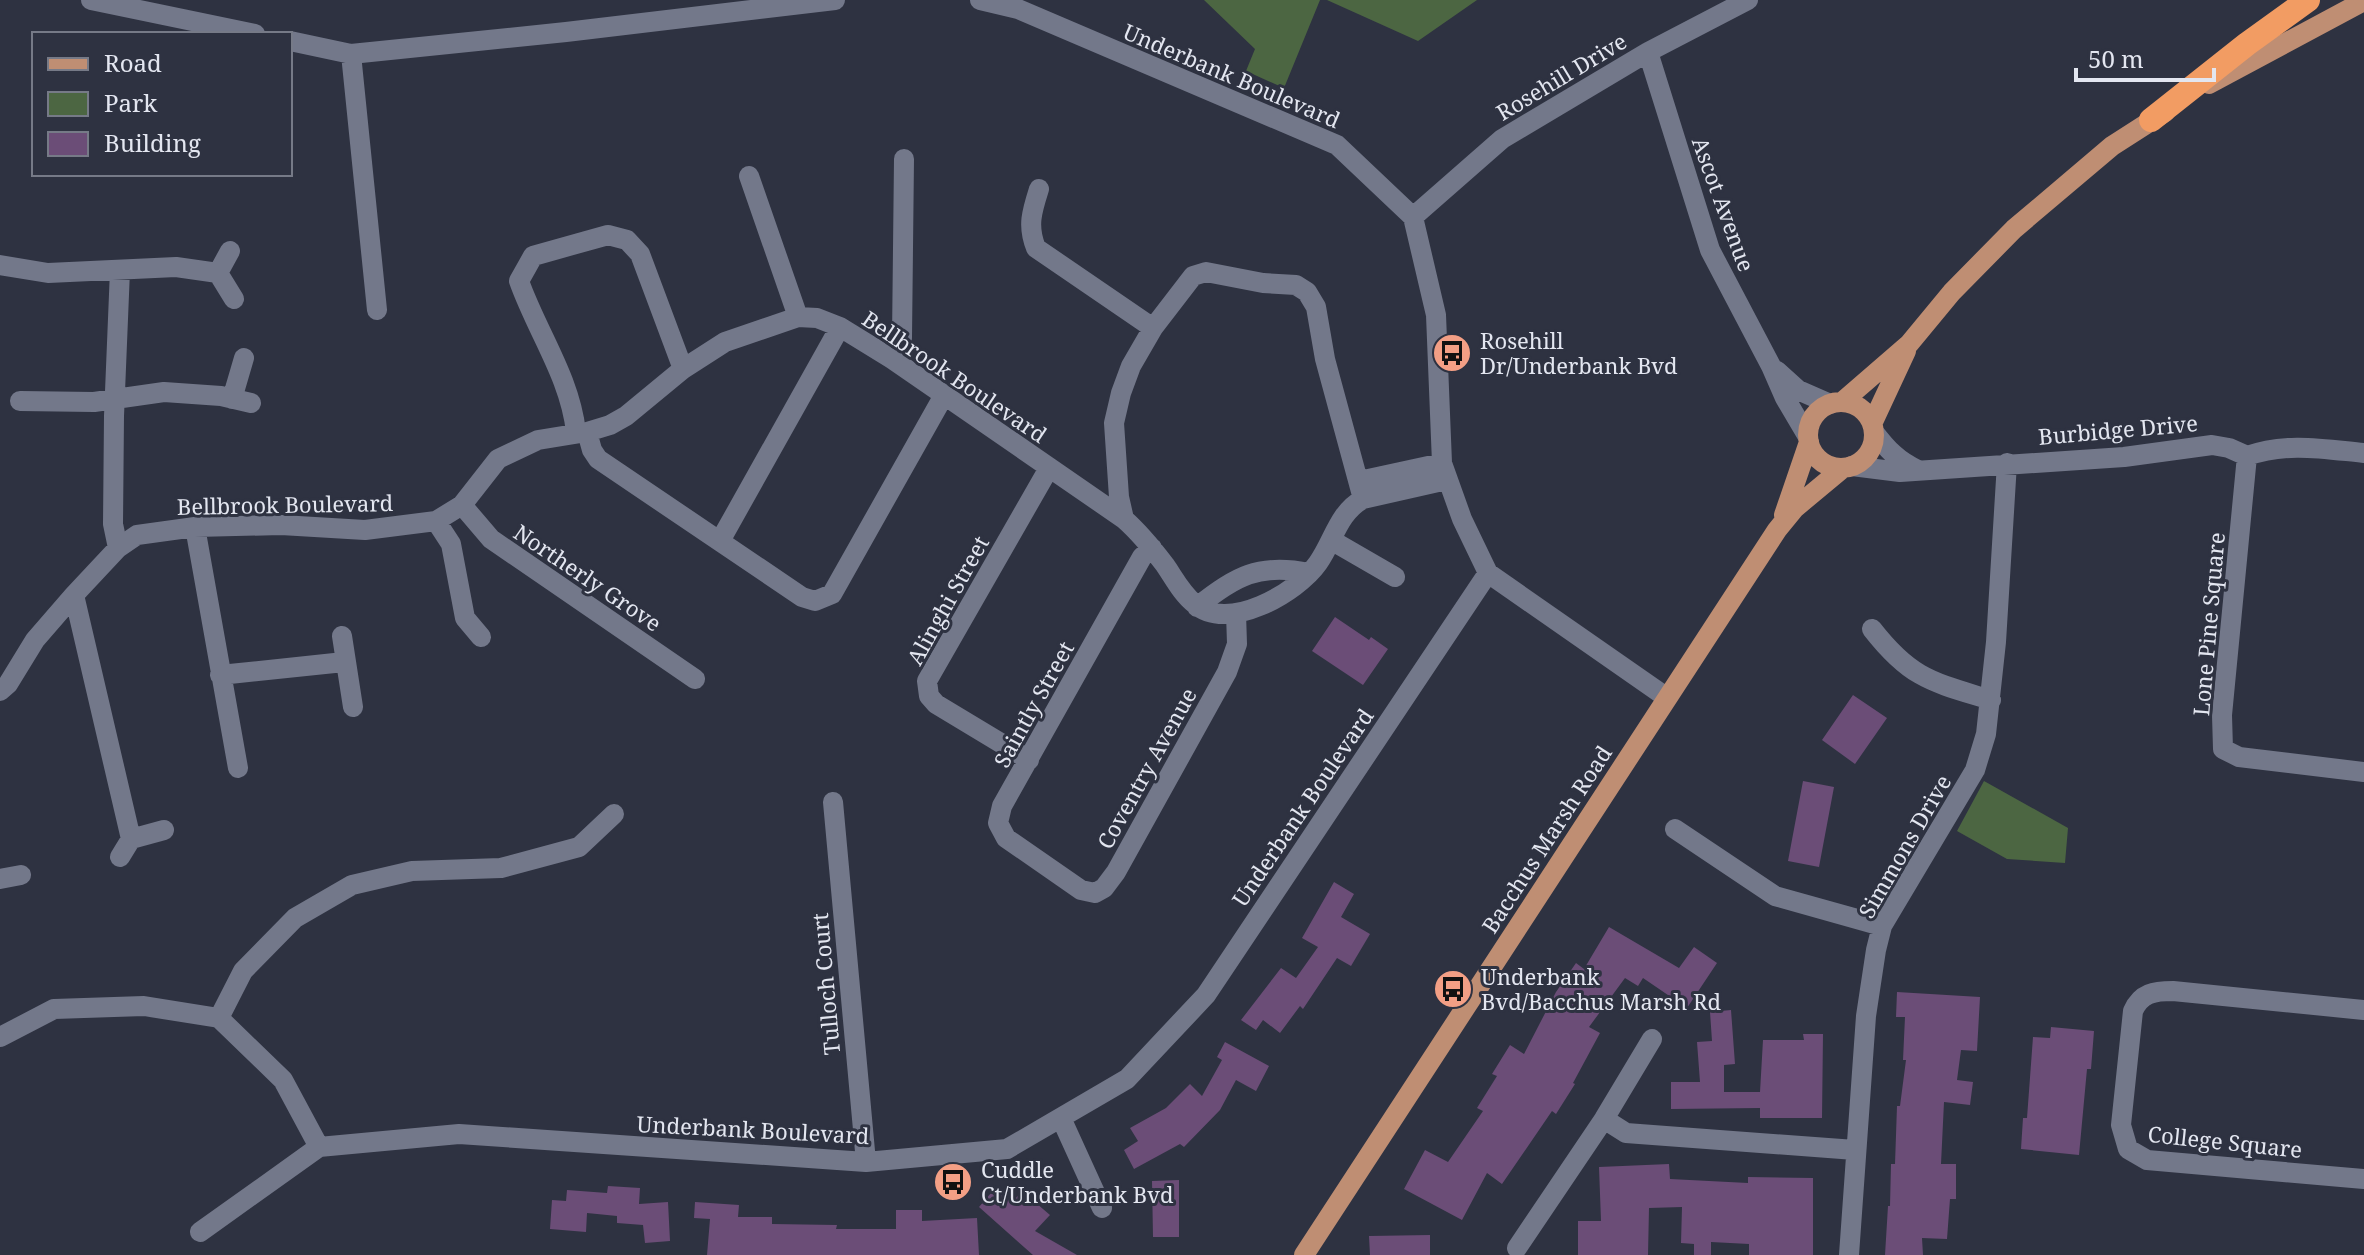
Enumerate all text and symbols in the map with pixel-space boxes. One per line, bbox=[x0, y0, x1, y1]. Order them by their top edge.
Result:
street label: Underbank Boulevard bbox=[1119, 16, 1346, 135]
street label: Rosehill Drive bbox=[1490, 25, 1632, 127]
legend bbox=[32, 32, 292, 176]
scale bar bbox=[2076, 32, 2214, 82]
text: 50 m bbox=[2088, 42, 2144, 75]
text: Road bbox=[104, 46, 162, 79]
text: Park bbox=[104, 86, 158, 119]
text: Building bbox=[104, 126, 201, 159]
street label: Ascot Avenue bbox=[1686, 133, 1762, 275]
street label: Bellbrook Boulevard bbox=[857, 303, 1053, 449]
place label: Rosehill Dr/Underbank Bvd bbox=[1480, 325, 1678, 380]
bus stop icon: Rosehill Dr/Underbank Bvd bbox=[1431, 332, 1473, 374]
street label: Burbidge Drive bbox=[2037, 407, 2199, 451]
street label: Bellbrook Boulevard bbox=[177, 487, 394, 521]
street label: Northerly Grove bbox=[508, 516, 668, 638]
street label: Alinghi Street bbox=[899, 530, 995, 670]
street label: Lone Pine Square bbox=[2185, 531, 2231, 717]
street label: Saintly Street bbox=[986, 635, 1080, 772]
street label: Coventry Avenue bbox=[1089, 682, 1203, 854]
street label: Underbank Boulevard bbox=[1224, 702, 1380, 912]
street label: Bacchus Marsh Road bbox=[1474, 739, 1618, 939]
street label: Simmons Drive bbox=[1851, 769, 1957, 923]
street label: Tulloch Court bbox=[804, 911, 846, 1056]
place label: Underbank Bvd/Bacchus Marsh Rd bbox=[1481, 961, 1721, 1016]
bus stop icon: Underbank Bvd/Bacchus Marsh Rd bbox=[1432, 968, 1474, 1010]
street label: Underbank Boulevard bbox=[636, 1108, 871, 1150]
street label: College Square bbox=[2146, 1118, 2304, 1164]
place label: Cuddle Ct/Underbank Bvd bbox=[981, 1154, 1174, 1209]
bus stop icon: Cuddle Ct/Underbank Bvd bbox=[932, 1161, 974, 1203]

